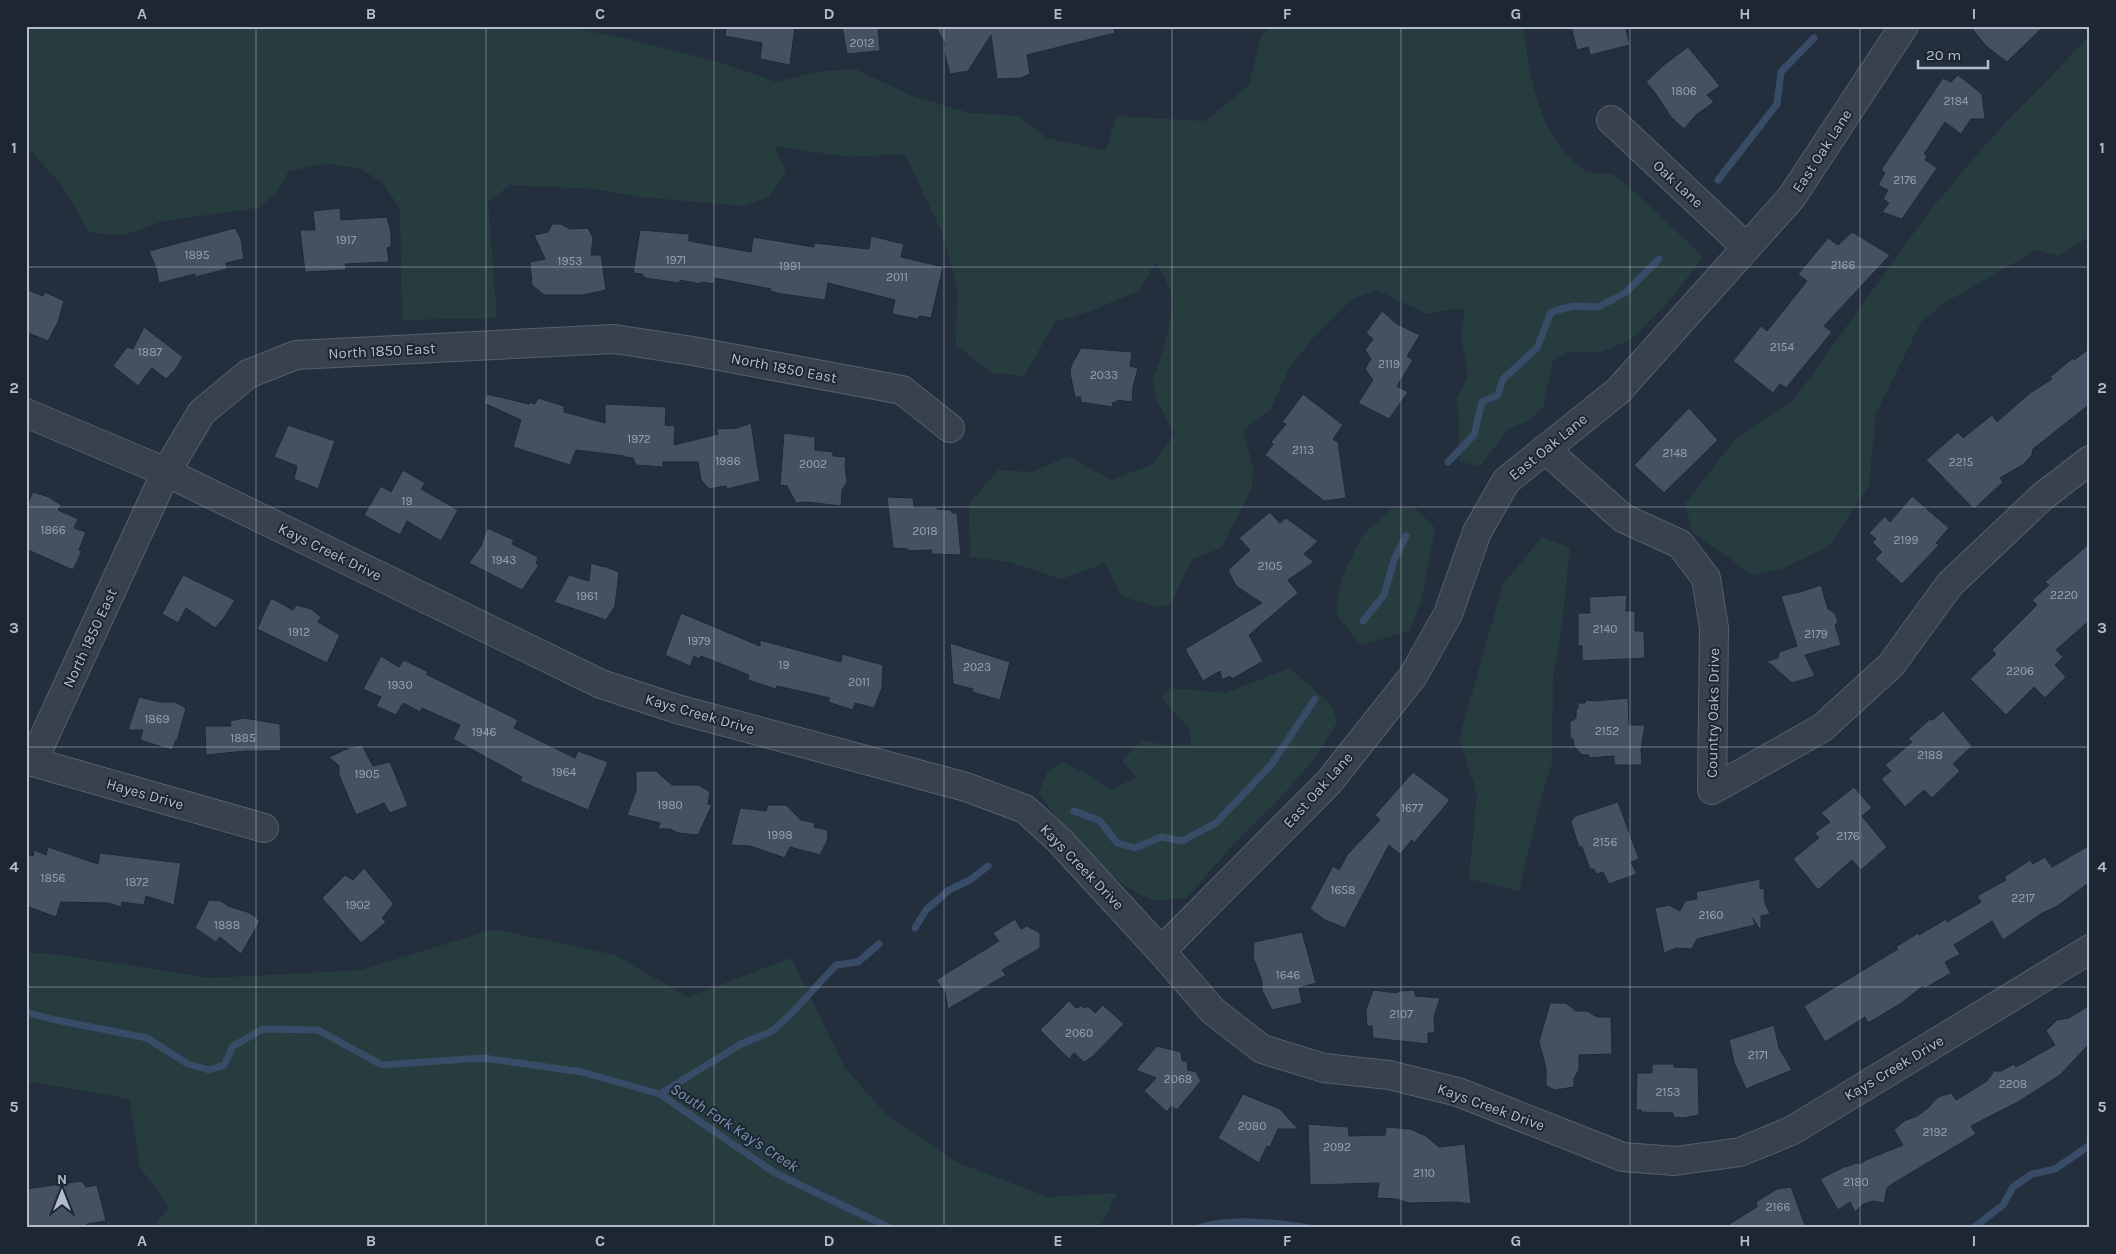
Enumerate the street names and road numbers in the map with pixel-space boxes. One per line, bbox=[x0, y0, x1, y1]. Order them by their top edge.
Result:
street label: East Oak Lane bbox=[1788, 106, 1856, 196]
street label: Oak Lane bbox=[1649, 156, 1707, 212]
street label: North 1850 East bbox=[328, 339, 436, 363]
street label: North 1850 East bbox=[730, 349, 839, 387]
street label: East Oak Lane bbox=[1505, 410, 1591, 484]
street label: Kays Creek Drive bbox=[275, 519, 385, 585]
street label: North 1850 East bbox=[59, 585, 121, 690]
street label: Country Oaks Drive bbox=[1703, 648, 1723, 778]
street label: Kays Creek Drive bbox=[643, 690, 757, 738]
street label: East Oak Lane bbox=[1279, 748, 1357, 832]
street label: Hayes Drive bbox=[104, 774, 186, 814]
street label: Kays Creek Drive bbox=[1036, 820, 1128, 914]
street label: Kays Creek Drive bbox=[1841, 1031, 1947, 1105]
street label: Kays Creek Drive bbox=[1435, 1079, 1547, 1135]

